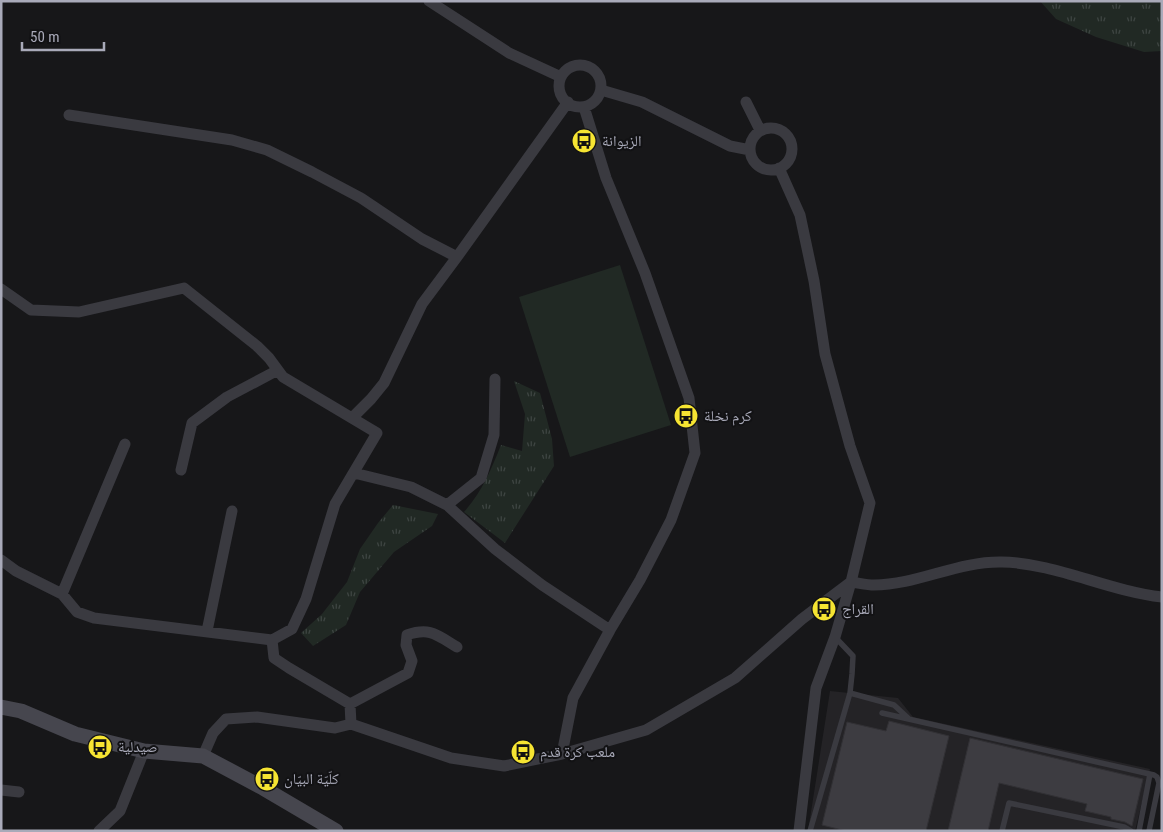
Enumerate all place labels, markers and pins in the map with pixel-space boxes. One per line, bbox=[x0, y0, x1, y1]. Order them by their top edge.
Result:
bus stop icon: الزيوانة bbox=[571, 128, 597, 154]
place label: الزيوانة bbox=[602, 132, 641, 150]
bus stop icon: كرم نخلة bbox=[673, 403, 699, 429]
place label: كرم نخلة bbox=[704, 407, 752, 426]
bus stop icon: القراج bbox=[811, 596, 837, 622]
place label: القراج bbox=[842, 600, 874, 619]
bus stop icon: صيدلية bbox=[87, 734, 113, 760]
place label: صيدلية bbox=[118, 738, 158, 756]
bus stop icon: ملعب كرة قدم bbox=[510, 739, 536, 765]
place label: ملعب كرة قدم bbox=[540, 743, 615, 762]
bus stop icon: كلّيّة البيّان bbox=[254, 766, 280, 792]
place label: كلّيّة البيّان bbox=[284, 770, 339, 789]

